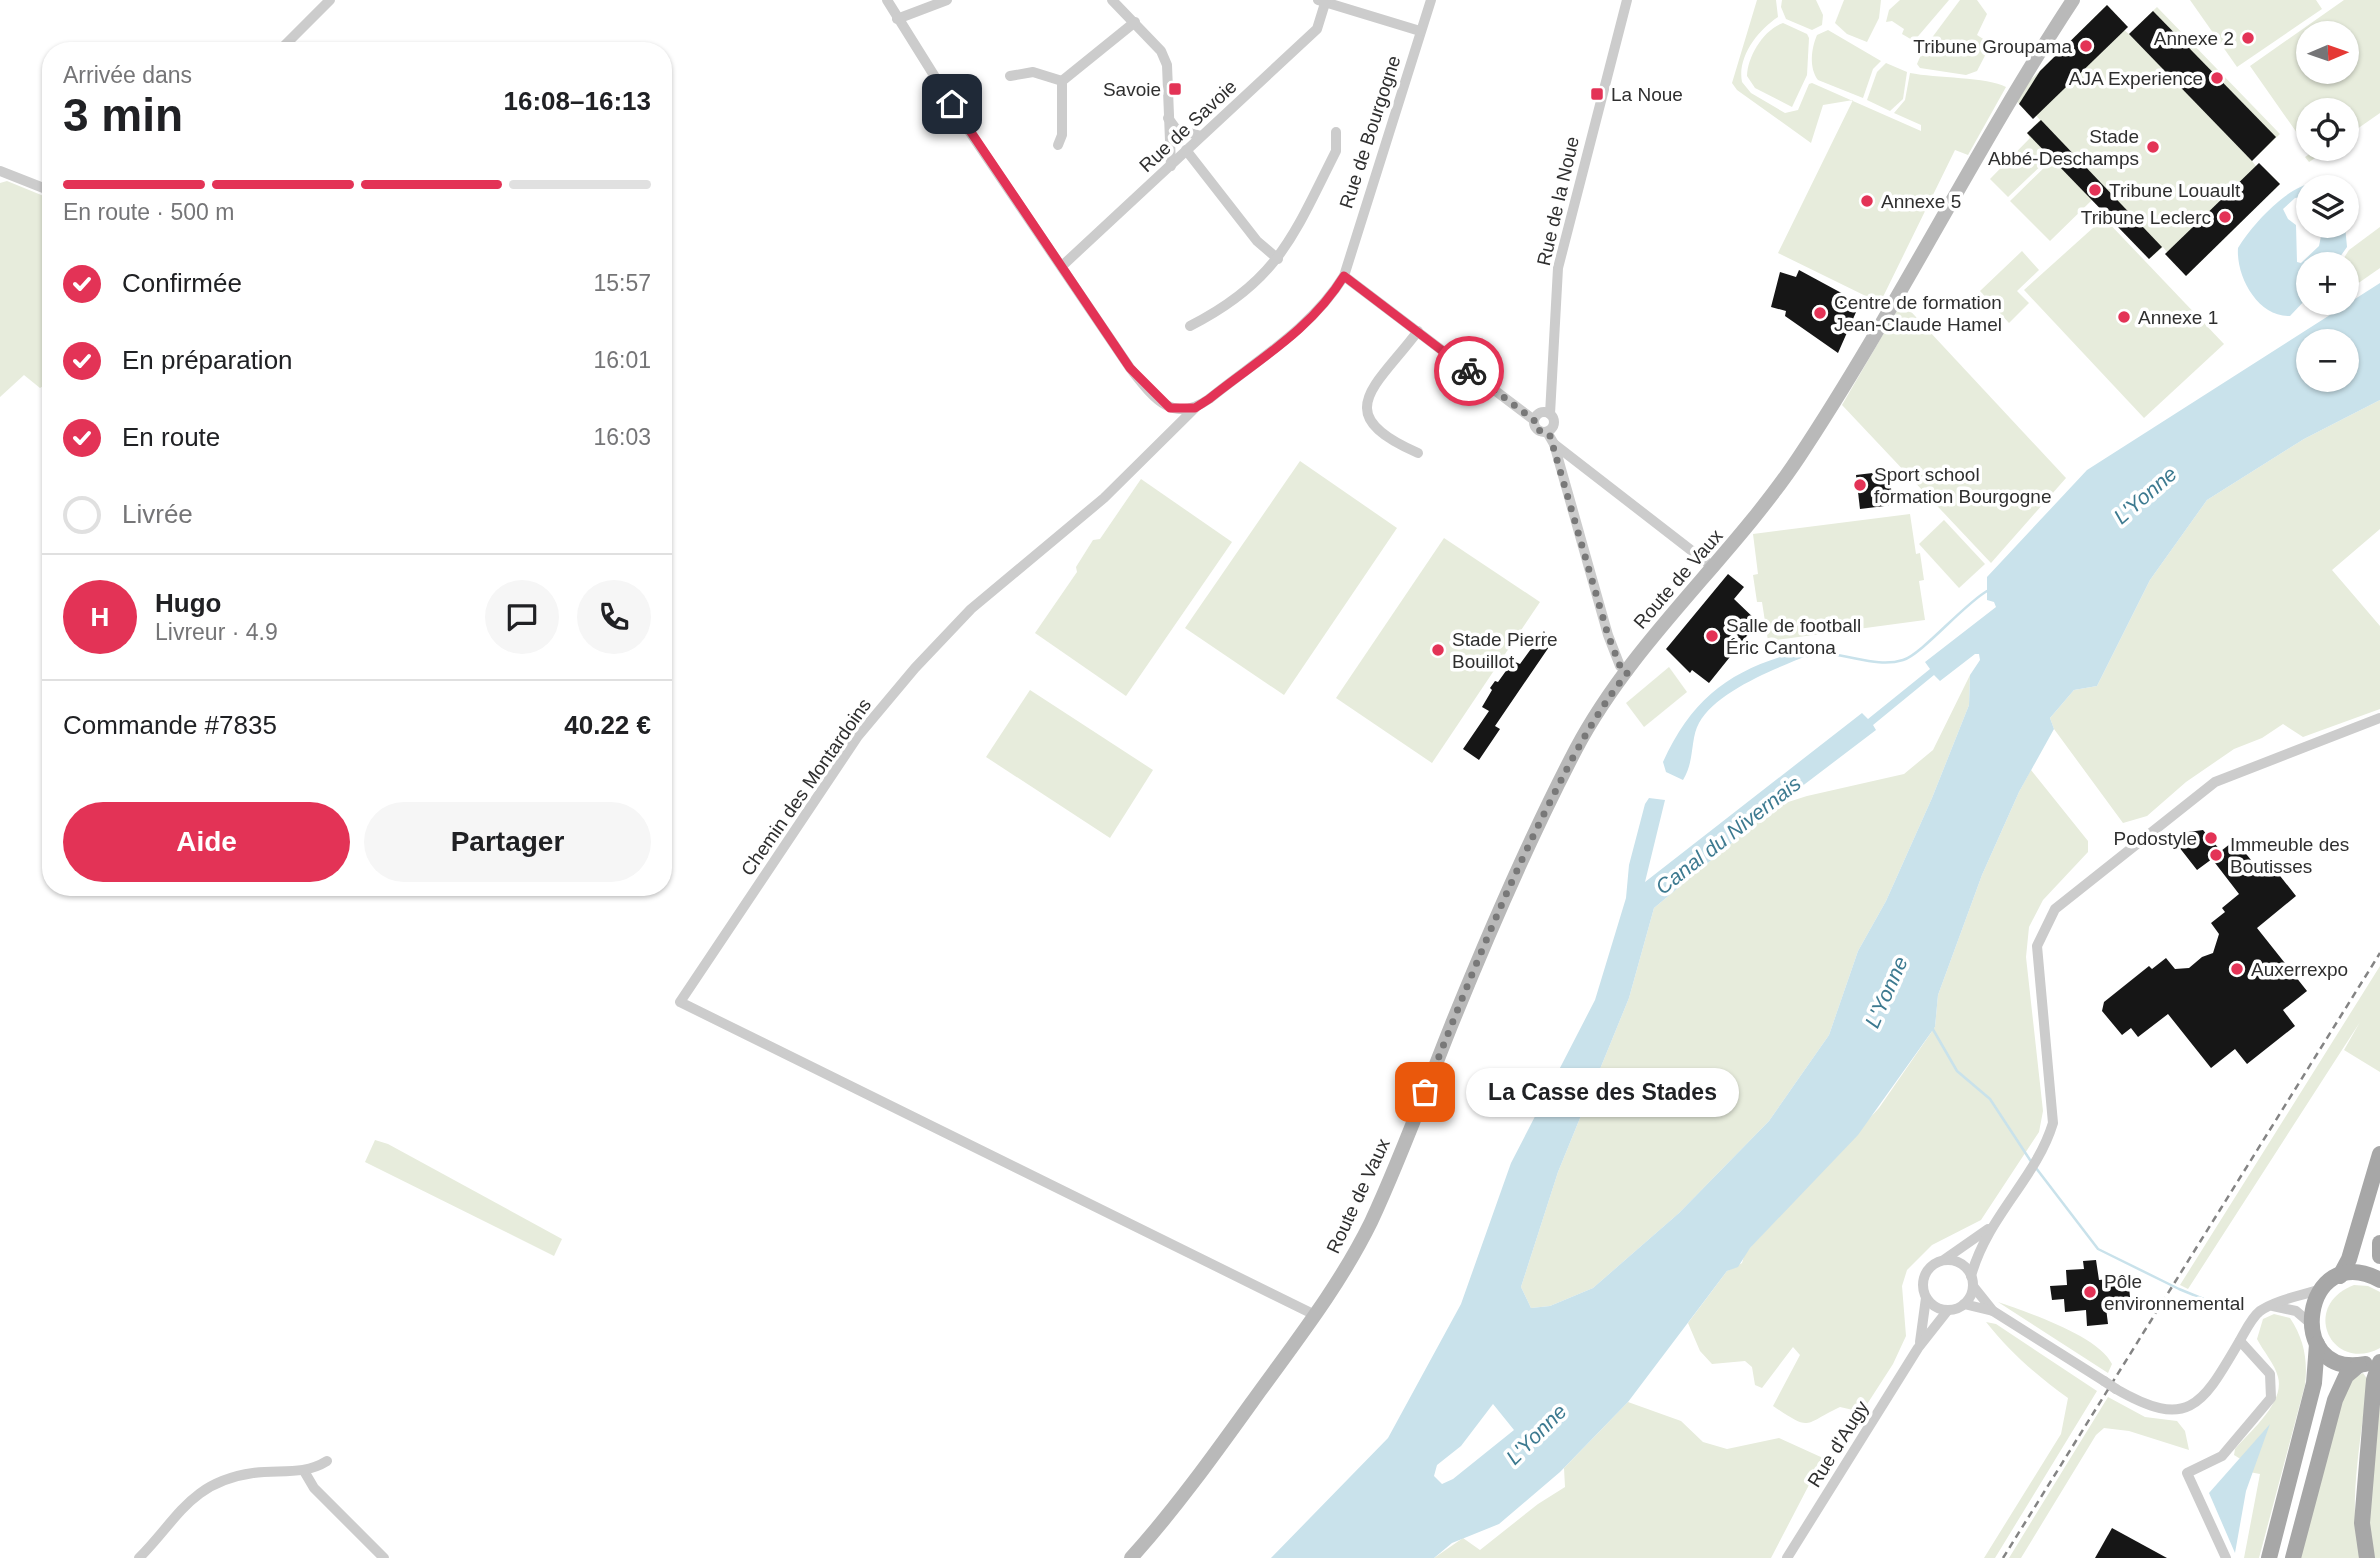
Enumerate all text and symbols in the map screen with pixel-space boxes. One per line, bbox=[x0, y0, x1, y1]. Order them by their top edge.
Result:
north arrow bbox=[2296, 21, 2359, 84]
map controls bbox=[2296, 21, 2359, 392]
place label: Annexe 2 bbox=[2154, 28, 2234, 49]
marker: Annexe 2 bbox=[2240, 30, 2256, 46]
place label: Tribune Groupama bbox=[1913, 36, 2072, 57]
marker: Tribune Groupama bbox=[2078, 38, 2094, 54]
street label: Rue de Bourgogne bbox=[1335, 53, 1405, 211]
text: Arrivée dans bbox=[63, 62, 192, 88]
place label: AJA Experience bbox=[2069, 68, 2203, 89]
marker: AJA Experience bbox=[2209, 70, 2225, 86]
pin bbox=[922, 74, 982, 134]
street label: Rue de Savoie bbox=[1135, 76, 1241, 176]
place label: Savoie bbox=[1103, 79, 1161, 100]
marker: Savoie bbox=[1167, 81, 1183, 97]
place label: La Noue bbox=[1611, 84, 1683, 105]
icon: home bbox=[933, 85, 971, 123]
text: 16:08–16:13 bbox=[504, 86, 651, 116]
marker: La Noue bbox=[1589, 86, 1605, 102]
text: 3 min bbox=[63, 89, 183, 141]
button: locate bbox=[2296, 98, 2359, 161]
place label: Stade Abbé-Deschamps bbox=[1988, 126, 2139, 169]
street label: Rue de la Noue bbox=[1533, 134, 1583, 268]
marker: Stade Abbé-Deschamps bbox=[2145, 139, 2161, 155]
button: layers bbox=[2296, 175, 2359, 238]
place label: Tribune Louault bbox=[2109, 180, 2241, 201]
marker: Tribune Louault bbox=[2087, 182, 2103, 198]
place label: Annexe 5 bbox=[1881, 191, 1961, 212]
marker: Annexe 5 bbox=[1859, 193, 1875, 209]
text: En route · 500 m bbox=[63, 199, 234, 225]
place label: Tribune Leclerc bbox=[2081, 207, 2211, 228]
marker: Tribune Leclerc bbox=[2217, 209, 2233, 225]
button: + bbox=[2296, 252, 2359, 315]
icon: check bbox=[63, 265, 101, 303]
text: Confirmée bbox=[122, 268, 242, 298]
text: 15:57 bbox=[593, 270, 651, 296]
place label: Centre de formation Jean-Claude Hamel bbox=[1834, 292, 2002, 335]
marker: Centre de formation Jean-Claude Hamel bbox=[1812, 305, 1828, 321]
place label: Annexe 1 bbox=[2138, 307, 2218, 328]
marker: Annexe 1 bbox=[2116, 309, 2132, 325]
button: − bbox=[2296, 329, 2359, 392]
courier bbox=[1434, 336, 1504, 406]
icon: check bbox=[63, 342, 101, 380]
text: En préparation bbox=[122, 345, 293, 375]
text: 16:01 bbox=[593, 347, 651, 373]
icon: bike bbox=[1450, 352, 1488, 390]
icon: check bbox=[63, 419, 101, 457]
text: En route bbox=[122, 422, 220, 452]
text: 16:03 bbox=[593, 424, 651, 450]
water label: L'Yonne bbox=[2109, 462, 2181, 528]
place label: Sport school formation Bourgogne bbox=[1874, 464, 2051, 507]
marker: Sport school formation Bourgogne bbox=[1852, 477, 1868, 493]
text: Livrée bbox=[122, 499, 193, 529]
street label: Route de Vaux bbox=[1629, 525, 1727, 633]
button: chat bbox=[485, 580, 559, 654]
button: phone bbox=[577, 580, 651, 654]
text: Hugo bbox=[155, 588, 221, 618]
text: H bbox=[91, 602, 109, 632]
place label: Salle de football Éric Cantona bbox=[1726, 615, 1861, 658]
text: Livreur · 4.9 bbox=[155, 619, 278, 645]
marker: Salle de football Éric Cantona bbox=[1704, 628, 1720, 644]
place label: Stade Pierre Bouillot bbox=[1452, 629, 1558, 672]
marker: Stade Pierre Bouillot bbox=[1430, 642, 1446, 658]
street label: Chemin des Montardoins bbox=[737, 694, 875, 880]
text: Commande #7835 bbox=[63, 710, 277, 740]
text: 40.22 € bbox=[564, 710, 651, 740]
water label: Canal du Nivernais bbox=[1651, 771, 1805, 899]
button: Aide bbox=[63, 802, 350, 882]
button: Partager bbox=[364, 802, 651, 882]
place label: Podostyle bbox=[2114, 828, 2197, 849]
marker: Podostyle bbox=[2203, 830, 2219, 846]
place label: Immeuble des Boutisses bbox=[2230, 834, 2349, 877]
marker: Immeuble des Boutisses bbox=[2208, 847, 2224, 863]
water label: L'Yonne bbox=[1860, 953, 1912, 1031]
place label: Auxerrexpo bbox=[2251, 959, 2348, 980]
marker: Auxerrexpo bbox=[2229, 961, 2245, 977]
pin bbox=[1395, 1062, 1455, 1122]
callout: La Casse des Stades bbox=[1467, 1068, 1740, 1116]
icon: bag bbox=[1406, 1073, 1444, 1111]
text: La Casse des Stades bbox=[1488, 1079, 1717, 1105]
street label: Route de Vaux bbox=[1322, 1135, 1394, 1257]
place label: Pôle environnemental bbox=[2104, 1271, 2244, 1314]
marker: Pôle environnemental bbox=[2082, 1284, 2098, 1300]
street label: Rue d'Augy bbox=[1803, 1397, 1873, 1491]
water label: L'Yonne bbox=[1501, 1399, 1571, 1469]

